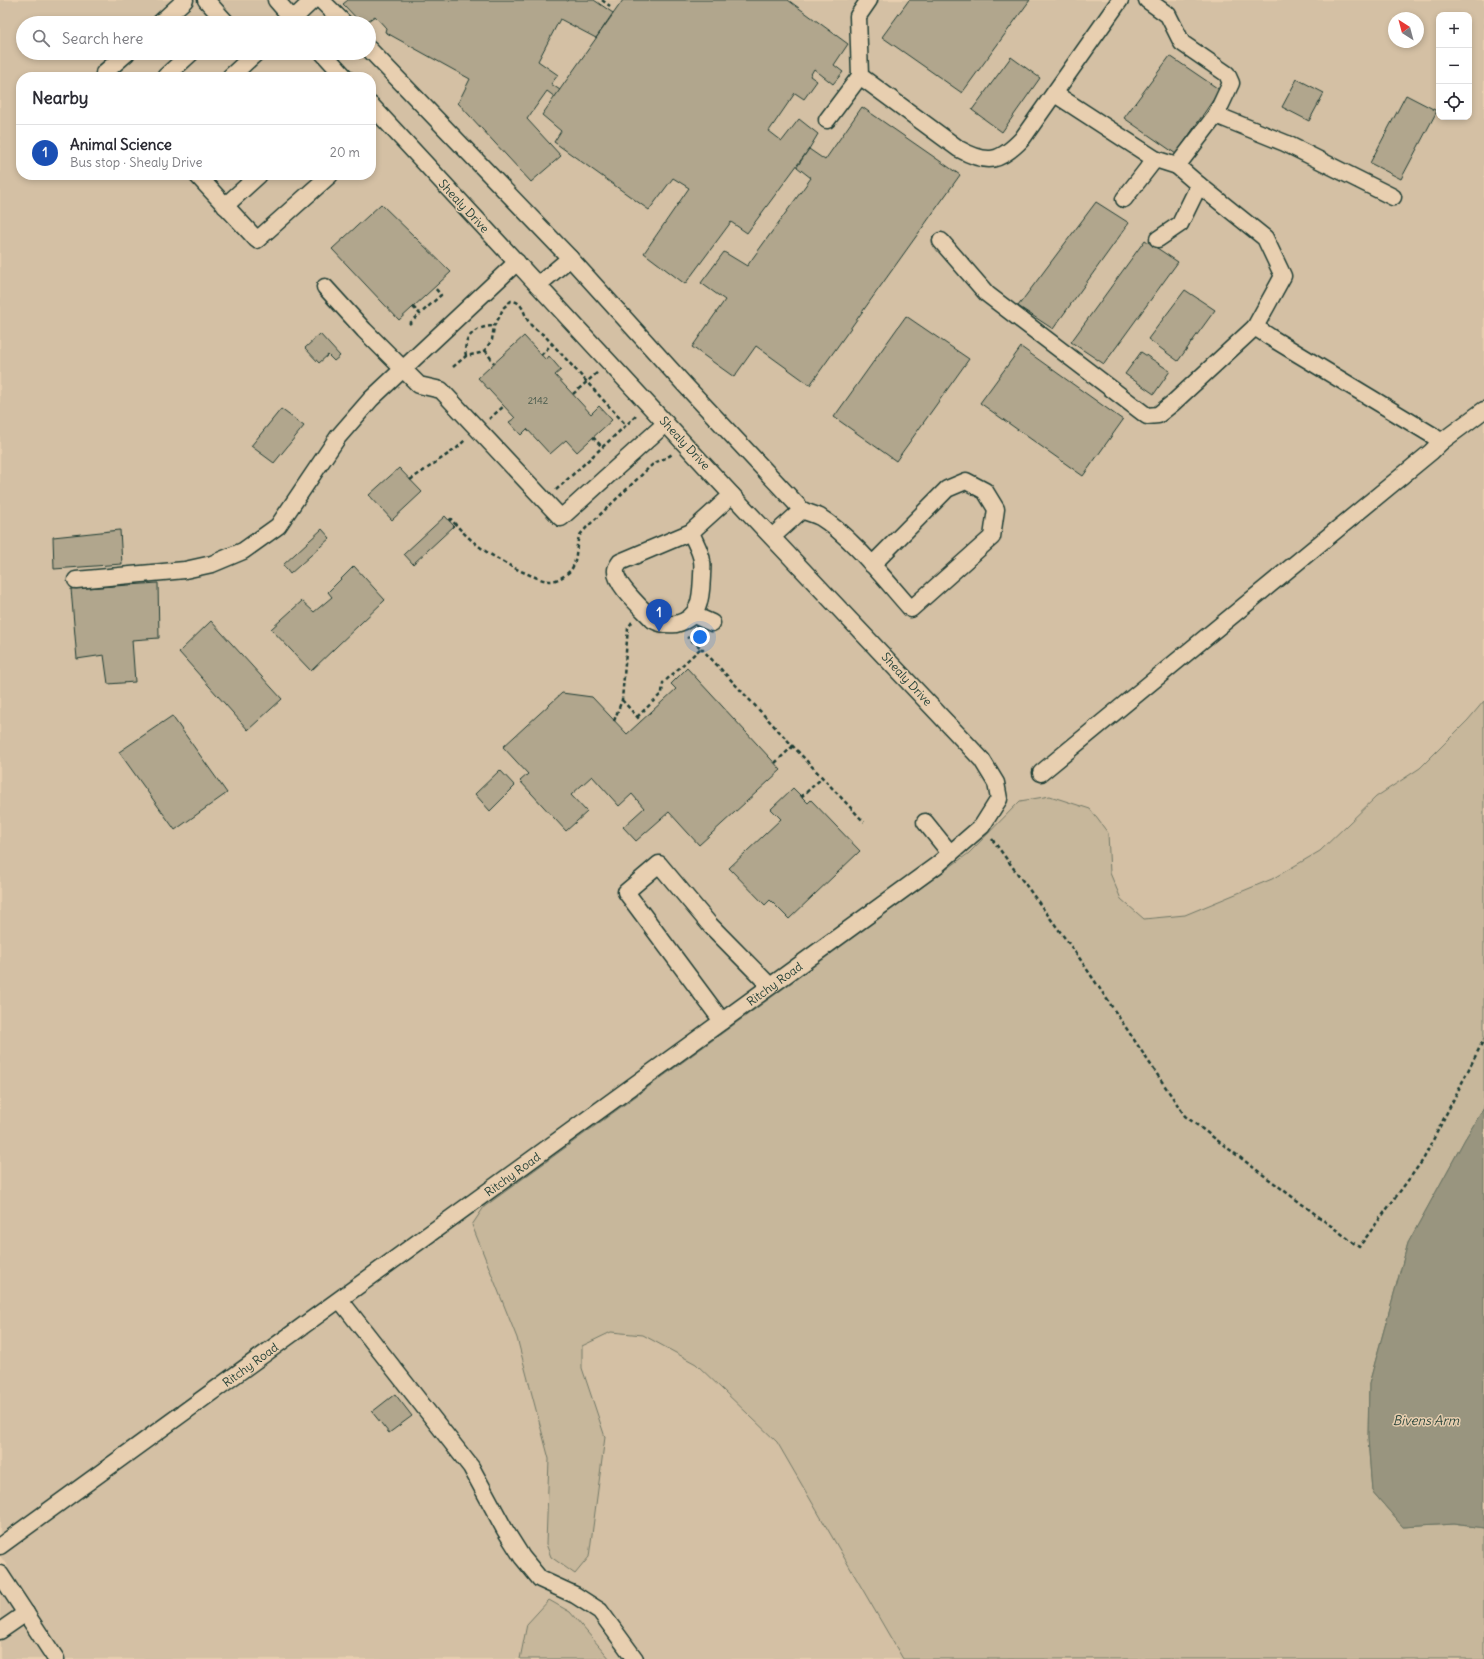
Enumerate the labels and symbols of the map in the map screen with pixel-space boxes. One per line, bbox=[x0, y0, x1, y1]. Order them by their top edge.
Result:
north arrow bbox=[1388, 12, 1424, 48]
street label: Shealy Drive bbox=[435, 176, 493, 236]
house number: 2142 bbox=[528, 394, 549, 407]
street label: Shealy Drive bbox=[656, 413, 714, 473]
pin: 1 bbox=[646, 599, 672, 632]
your location bbox=[690, 627, 710, 647]
street label: Shealy Drive bbox=[878, 649, 936, 709]
street label: Ritchy Road bbox=[743, 958, 805, 1009]
street label: Ritchy Road bbox=[481, 1149, 543, 1199]
street label: Ritchy Road bbox=[219, 1339, 281, 1390]
water label: Bivens Arm bbox=[1393, 1412, 1460, 1429]

